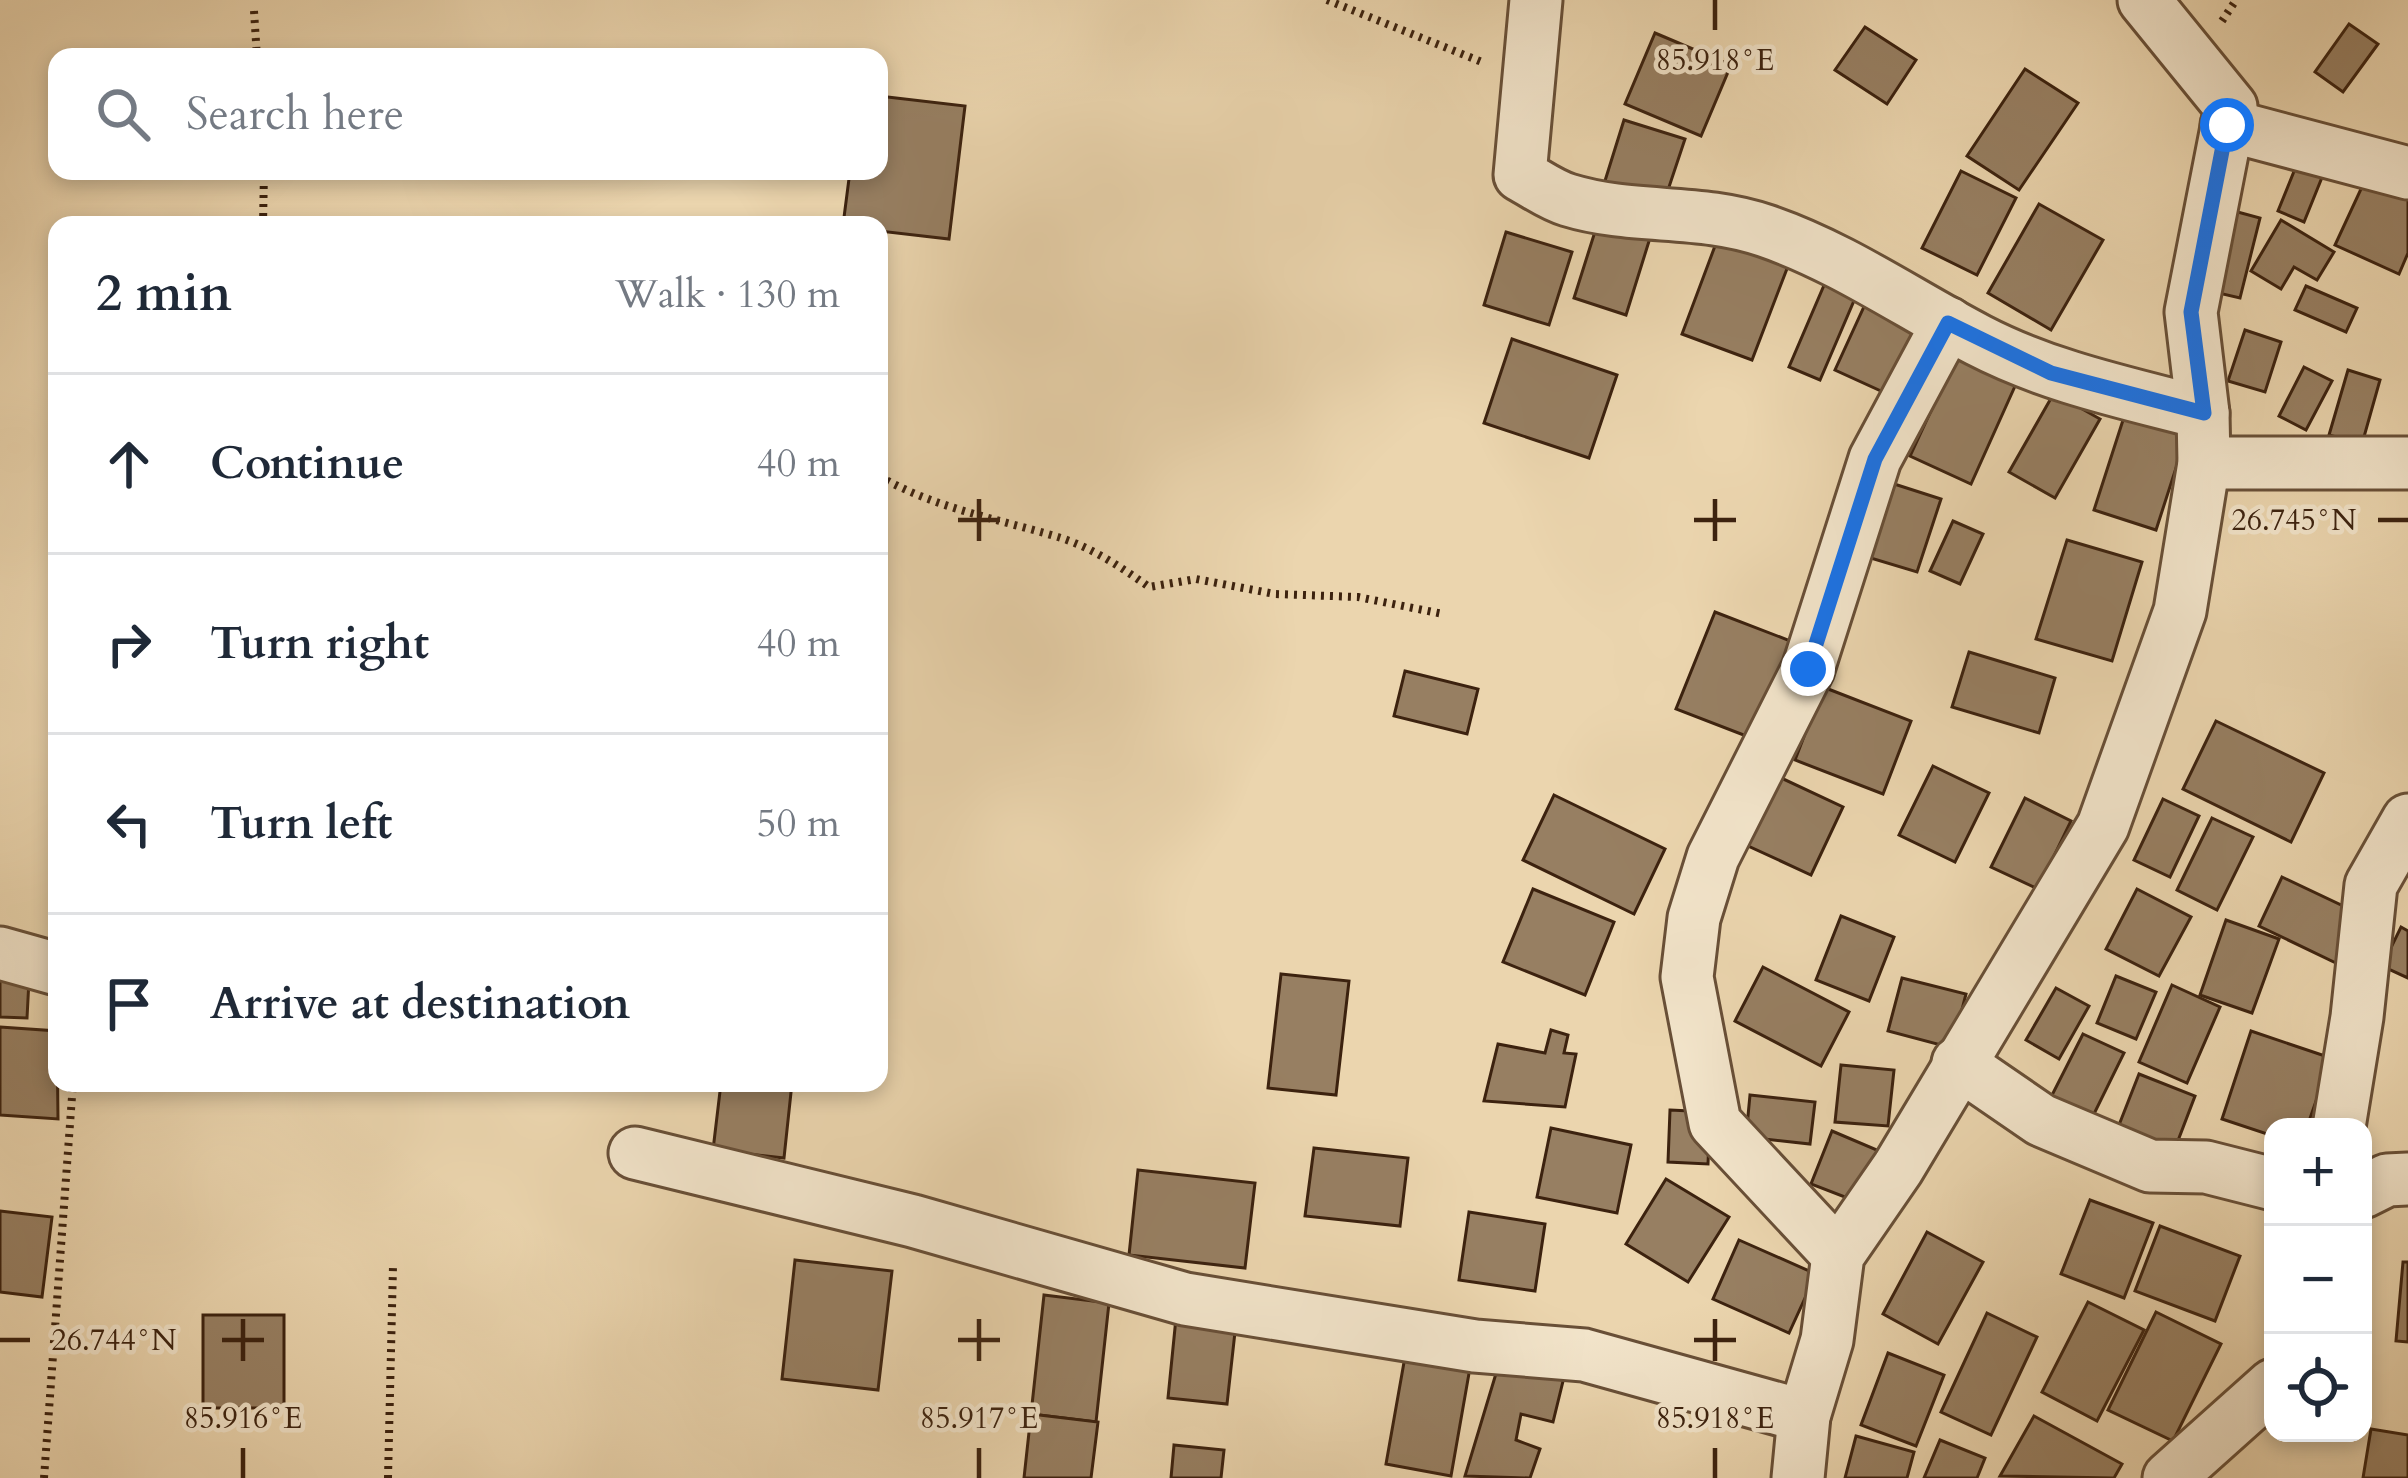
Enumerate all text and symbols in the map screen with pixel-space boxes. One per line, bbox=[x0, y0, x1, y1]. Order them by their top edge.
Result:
text: 85.918°E bbox=[1656, 40, 1774, 81]
search box bbox=[48, 48, 888, 180]
icon: search bbox=[90, 81, 156, 147]
text: Search here bbox=[186, 84, 404, 145]
route start bbox=[2200, 98, 2254, 152]
text: 2 min bbox=[96, 259, 232, 329]
text: Walk · 130 m bbox=[615, 268, 840, 321]
icon: ahead bbox=[96, 431, 162, 497]
text: Continue bbox=[210, 433, 404, 494]
text: 40 m bbox=[757, 437, 840, 490]
text: 26.745°N bbox=[2231, 500, 2357, 541]
icon: right bbox=[96, 611, 162, 677]
text: Turn right bbox=[210, 613, 429, 674]
text: 40 m bbox=[757, 617, 840, 670]
route end bbox=[1781, 642, 1835, 696]
icon: left bbox=[96, 791, 162, 857]
text: Turn left bbox=[210, 793, 392, 854]
text: 50 m bbox=[757, 797, 840, 850]
icon: arrive bbox=[96, 971, 162, 1037]
text: Arrive at destination bbox=[210, 973, 630, 1034]
map controls bbox=[2264, 1118, 2372, 1442]
button: + bbox=[2264, 1118, 2372, 1226]
button: − bbox=[2264, 1226, 2372, 1334]
text: 26.744°N bbox=[51, 1320, 177, 1361]
button: locate bbox=[2264, 1334, 2372, 1442]
text: 85.916°E bbox=[184, 1398, 302, 1439]
text: 85.917°E bbox=[920, 1398, 1038, 1439]
text: 85.918°E bbox=[1656, 1398, 1774, 1439]

